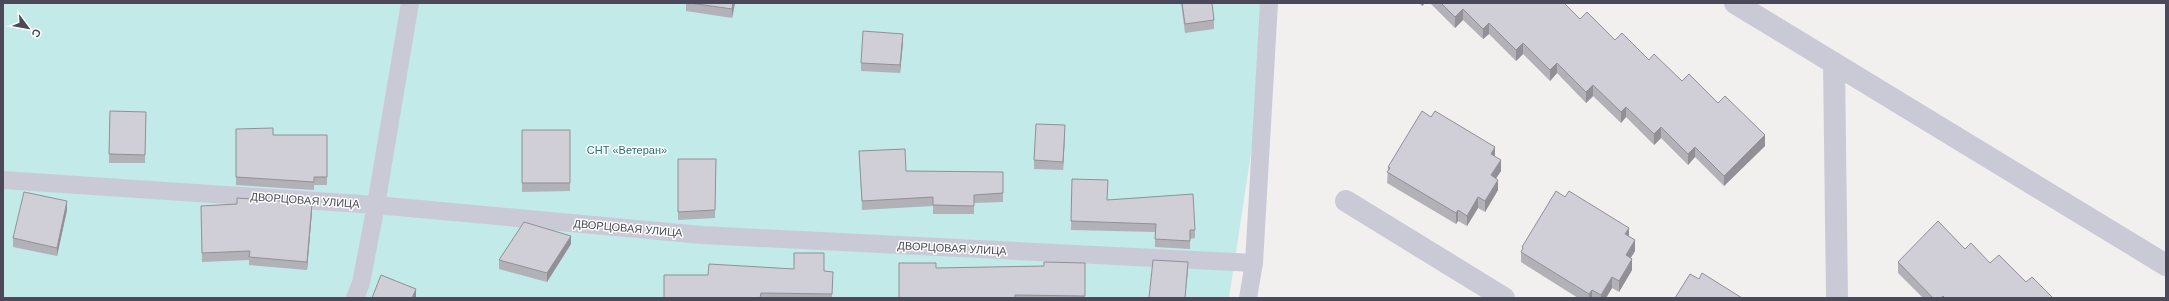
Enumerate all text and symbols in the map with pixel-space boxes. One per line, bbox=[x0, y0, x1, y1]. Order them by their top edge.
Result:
north arrow bbox=[8, 8, 48, 48]
text: С bbox=[29, 27, 44, 40]
park label: СНТ «Ветеран» bbox=[587, 144, 667, 156]
street label: ДВОРЦОВАЯ УЛИЦА bbox=[250, 190, 361, 210]
street label: ДВОРЦОВАЯ УЛИЦА bbox=[573, 217, 684, 239]
street label: ДВОРЦОВАЯ УЛИЦА bbox=[897, 239, 1008, 257]

